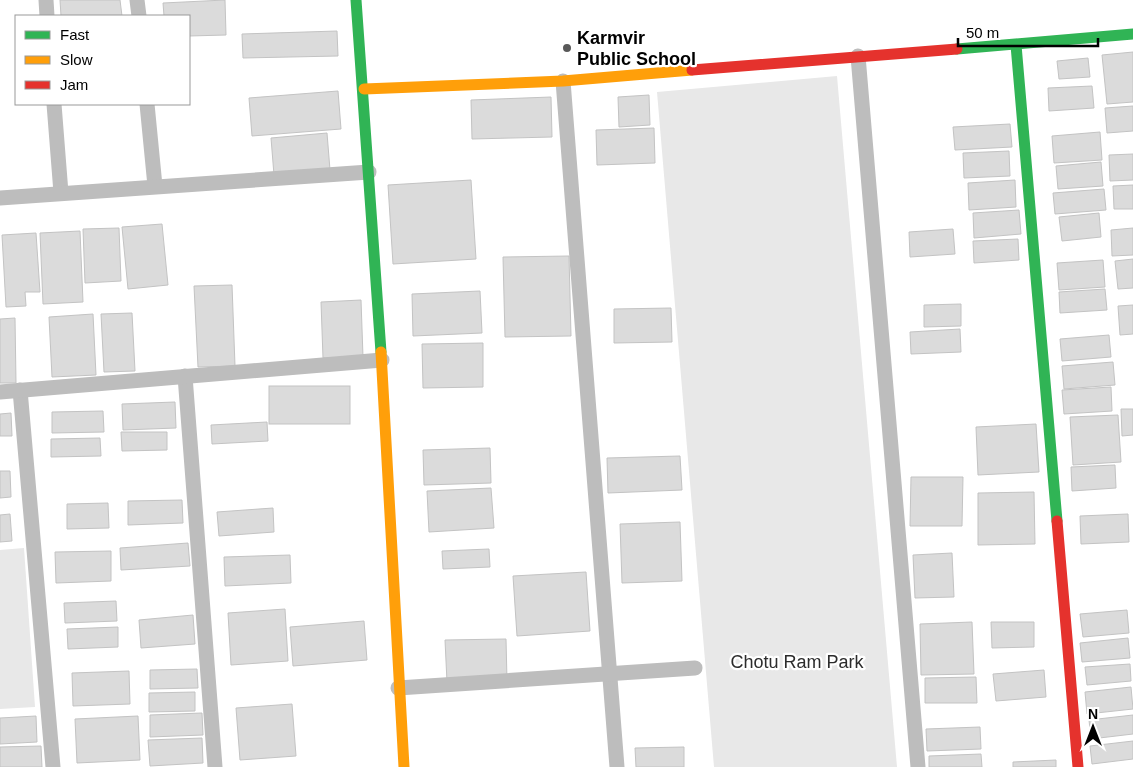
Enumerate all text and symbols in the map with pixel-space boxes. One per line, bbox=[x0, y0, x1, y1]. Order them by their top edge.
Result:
legend bbox=[15, 15, 190, 105]
scale bar bbox=[958, 15, 1098, 47]
text: 50 m bbox=[966, 24, 999, 41]
text: Fast bbox=[60, 26, 90, 43]
place label: Karmvir Public School bbox=[577, 28, 696, 69]
marker: Karmvir Public School bbox=[561, 42, 573, 54]
text: Slow bbox=[60, 51, 93, 68]
text: Jam bbox=[60, 76, 88, 93]
park label: Chotu Ram Park bbox=[730, 652, 865, 672]
north arrow bbox=[1068, 702, 1118, 752]
text: N bbox=[1088, 706, 1098, 722]

